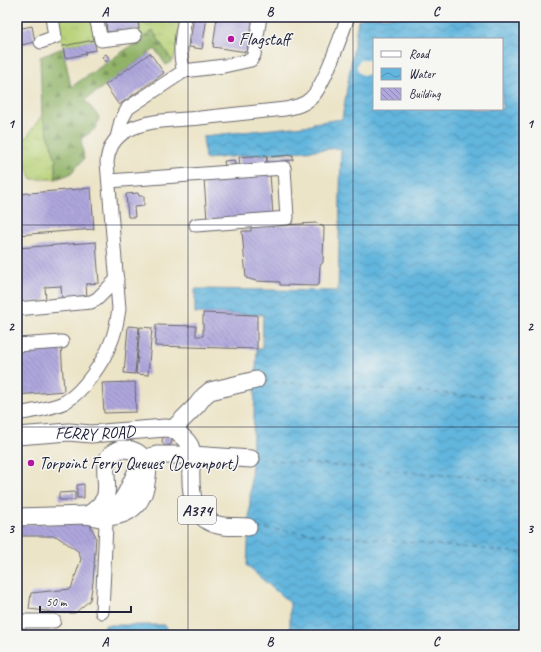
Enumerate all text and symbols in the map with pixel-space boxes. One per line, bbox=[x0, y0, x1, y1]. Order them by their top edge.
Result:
text: A bbox=[102, 4, 110, 20]
text: B bbox=[267, 4, 275, 20]
text: C bbox=[433, 4, 441, 20]
place label: Flagstaff bbox=[239, 29, 294, 50]
marker: Flagstaff bbox=[226, 34, 236, 44]
legend bbox=[373, 38, 503, 110]
text: Road bbox=[409, 46, 431, 62]
text: Water bbox=[409, 66, 437, 82]
text: Building bbox=[409, 86, 441, 102]
text: 1 bbox=[8, 116, 16, 132]
text: 1 bbox=[527, 116, 535, 132]
text: 2 bbox=[8, 319, 15, 335]
text: 2 bbox=[527, 319, 534, 335]
street label: FERRY ROAD bbox=[54, 420, 138, 445]
place label: Torpoint Ferry Queues (Devonport) bbox=[39, 453, 239, 474]
marker: Torpoint Ferry Queues (Devonport) bbox=[26, 458, 36, 468]
road number: A374 bbox=[178, 496, 216, 524]
text: 3 bbox=[8, 521, 15, 537]
text: 3 bbox=[527, 521, 534, 537]
scale bar bbox=[40, 588, 131, 614]
text: 50 m bbox=[46, 594, 68, 610]
text: A bbox=[102, 634, 110, 650]
text: B bbox=[267, 634, 275, 650]
text: C bbox=[433, 634, 441, 650]

